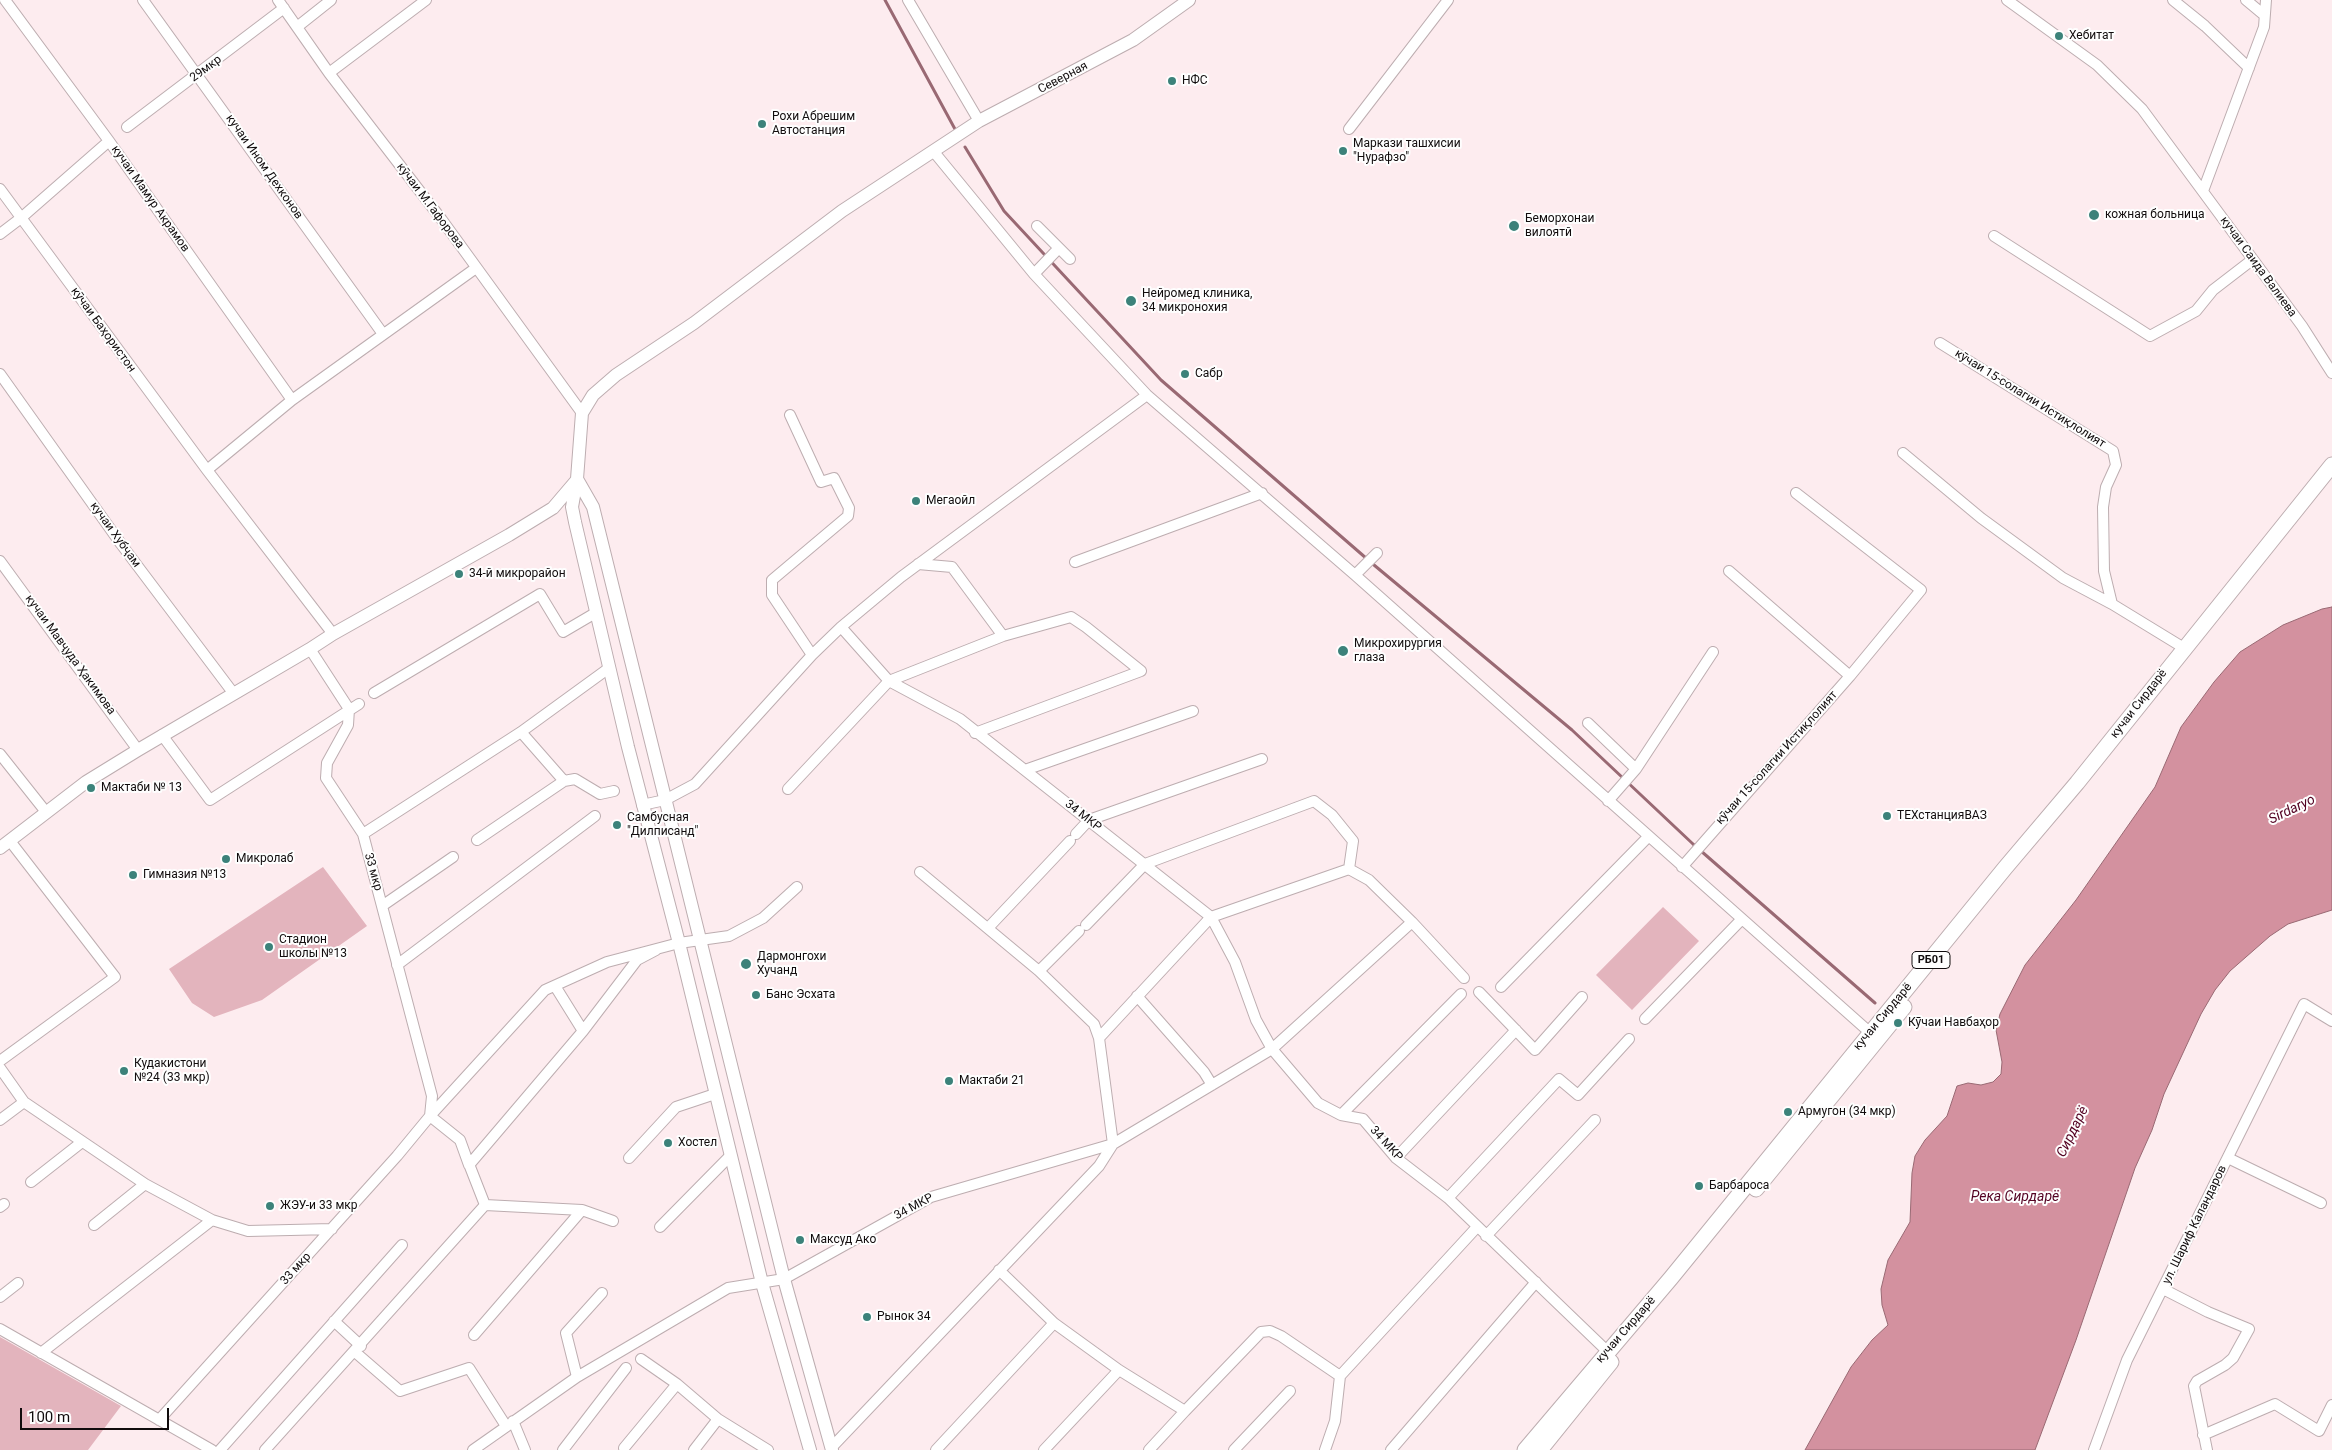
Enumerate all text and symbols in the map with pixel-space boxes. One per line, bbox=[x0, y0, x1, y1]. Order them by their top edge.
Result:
place label: Хебитат bbox=[2069, 29, 2114, 43]
marker: Хебитат bbox=[2053, 30, 2065, 42]
street label: 29мкр bbox=[187, 53, 225, 85]
street label: Северная bbox=[1036, 59, 1090, 97]
place label: НФС bbox=[1182, 74, 1208, 88]
marker: НФС bbox=[1166, 75, 1178, 87]
place label: Рохи Абрешим Автостанция bbox=[772, 110, 855, 138]
street label: кучаи Ином Дехконов bbox=[222, 112, 306, 222]
marker: Рохи Абрешим Автостанция bbox=[756, 118, 768, 130]
place label: Маркази ташхисии "Нурафзо" bbox=[1353, 137, 1461, 165]
street label: кучаи Мамур Акрамов bbox=[108, 143, 192, 255]
marker: Маркази ташхисии "Нурафзо" bbox=[1337, 145, 1349, 157]
street label: кӯчаи М.Гафорова bbox=[393, 160, 467, 252]
marker: кожная больница bbox=[2087, 208, 2101, 222]
place label: кожная больница bbox=[2105, 208, 2205, 222]
place label: Беморхонаи вилоятй bbox=[1525, 212, 1594, 240]
street label: кучаи Саида Валиева bbox=[2217, 214, 2299, 320]
marker: Беморхонаи вилоятй bbox=[1507, 219, 1521, 233]
street label: кӯчаи Баҳористон bbox=[67, 285, 139, 375]
place label: Нейромед клиника, 34 микронохия bbox=[1142, 287, 1252, 315]
marker: Нейромед клиника, 34 микронохия bbox=[1124, 294, 1138, 308]
street label: кӯчаи 15-солагии Истиқлолият bbox=[1952, 347, 2108, 451]
place label: Сабр bbox=[1195, 367, 1223, 381]
marker: Сабр bbox=[1179, 368, 1191, 380]
place label: Мегаойл bbox=[926, 494, 975, 508]
marker: Мегаойл bbox=[910, 495, 922, 507]
street label: кучаи Хубҷам bbox=[87, 500, 143, 570]
place label: 34-й микрорайон bbox=[469, 567, 566, 581]
marker: 34-й микрорайон bbox=[453, 568, 465, 580]
street label: кучаи Мавҷуда Ҳакимова bbox=[22, 592, 118, 718]
place label: Микрохирургия глаза bbox=[1354, 637, 1442, 665]
marker: Микрохирургия глаза bbox=[1336, 644, 1350, 658]
street label: кучаи Сирдарё bbox=[2108, 667, 2170, 741]
street label: кӯчаи 15-солагии Истиқлолият bbox=[1713, 688, 1841, 828]
place label: Мактаби № 13 bbox=[101, 781, 182, 795]
marker: Мактаби № 13 bbox=[85, 782, 97, 794]
water label: Sirdaryo bbox=[2266, 792, 2318, 828]
street label: 34 МКР bbox=[1062, 797, 1104, 835]
place label: ТЕХстанцияВАЗ bbox=[1897, 809, 1987, 823]
marker: ТЕХстанцияВАЗ bbox=[1881, 810, 1893, 822]
place label: Самбусная "Дилписанд" bbox=[627, 811, 698, 839]
marker: Самбусная "Дилписанд" bbox=[611, 819, 623, 831]
street label: 33 мкр bbox=[361, 851, 385, 893]
place label: Микролаб bbox=[236, 852, 293, 866]
marker: Микролаб bbox=[220, 853, 232, 865]
place label: Гимназия №13 bbox=[143, 868, 226, 882]
marker: Гимназия №13 bbox=[127, 869, 139, 881]
place label: Стадион школы №13 bbox=[279, 933, 347, 961]
marker: Стадион школы №13 bbox=[263, 941, 275, 953]
place label: Дармонгохи Хучанд bbox=[757, 950, 826, 978]
road number: РБ01 bbox=[1912, 952, 1950, 968]
marker: Дармонгохи Хучанд bbox=[739, 957, 753, 971]
street label: кучаи Сирдарё bbox=[1851, 980, 1915, 1054]
place label: Банс Эсхата bbox=[766, 988, 835, 1002]
marker: Банс Эсхата bbox=[750, 989, 762, 1001]
place label: Кӯчаи Навбаҳор bbox=[1908, 1016, 1999, 1030]
marker: Кӯчаи Навбаҳор bbox=[1892, 1017, 1904, 1029]
place label: Кудакистони №24 (33 мкр) bbox=[134, 1057, 210, 1085]
marker: Кудакистони №24 (33 мкр) bbox=[118, 1065, 130, 1077]
place label: Мактаби 21 bbox=[959, 1074, 1025, 1088]
marker: Мактаби 21 bbox=[943, 1075, 955, 1087]
water label: Сирдарё bbox=[2053, 1104, 2093, 1160]
place label: Армугон (34 мкр) bbox=[1798, 1105, 1896, 1119]
marker: Армугон (34 мкр) bbox=[1782, 1106, 1794, 1118]
street label: 34 МКР bbox=[1367, 1123, 1405, 1165]
place label: Хостел bbox=[678, 1136, 717, 1150]
marker: Хостел bbox=[662, 1137, 674, 1149]
street label: ул. Шариф Каландаров bbox=[2160, 1163, 2230, 1287]
place label: Барбароса bbox=[1709, 1179, 1769, 1193]
marker: Барбароса bbox=[1693, 1180, 1705, 1192]
water label: Река Сирдарё bbox=[1971, 1189, 2059, 1205]
street label: 34 МКР bbox=[892, 1191, 936, 1223]
place label: ЖЭУ-и 33 мкр bbox=[280, 1199, 358, 1213]
marker: ЖЭУ-и 33 мкр bbox=[264, 1200, 276, 1212]
place label: Максуд Ако bbox=[810, 1233, 876, 1247]
marker: Максуд Ако bbox=[794, 1234, 806, 1246]
street label: 33 мкр bbox=[278, 1250, 314, 1288]
street label: кучаи Сирдарё bbox=[1593, 1294, 1659, 1366]
place label: Рынок 34 bbox=[877, 1310, 931, 1324]
marker: Рынок 34 bbox=[861, 1311, 873, 1323]
scale bar bbox=[22, 1398, 171, 1430]
text: 100 m bbox=[28, 1408, 70, 1426]

